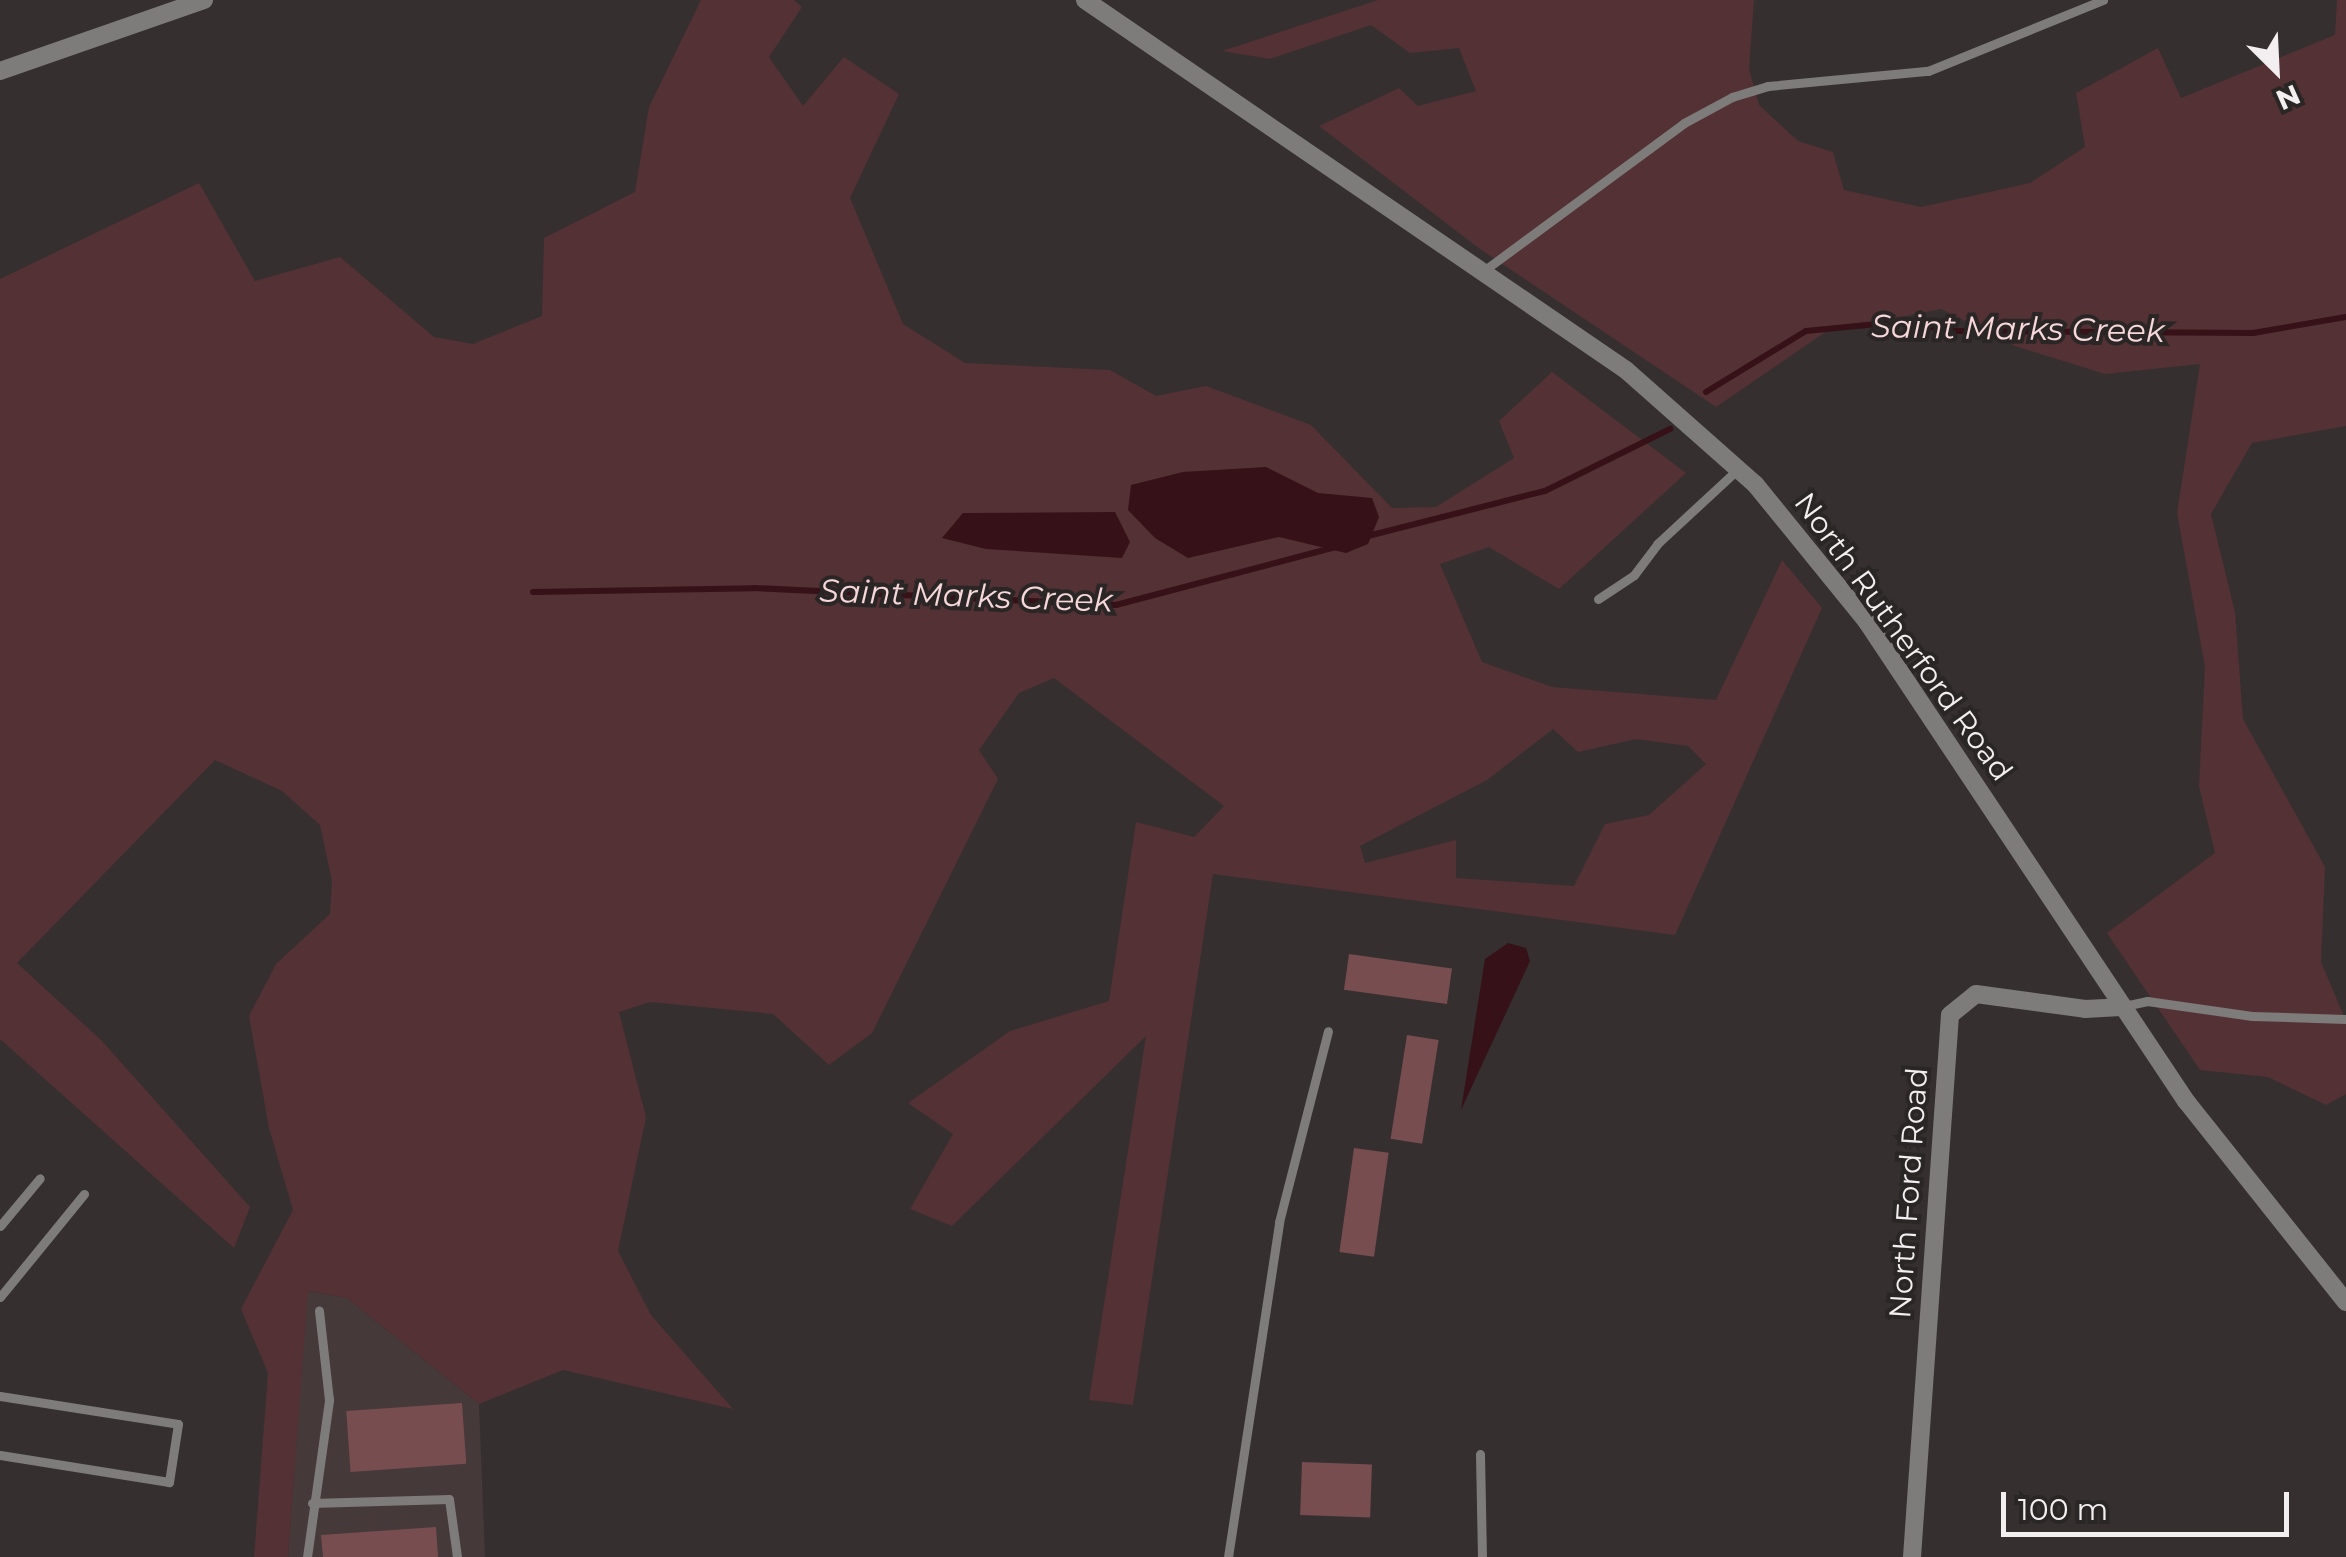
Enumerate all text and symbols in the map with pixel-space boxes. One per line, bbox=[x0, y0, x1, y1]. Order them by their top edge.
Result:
north arrow bbox=[2226, 20, 2326, 120]
text: N bbox=[2271, 77, 2305, 118]
water label: Saint Marks Creek bbox=[1871, 307, 2165, 351]
street label: North Rutherford Road bbox=[1786, 486, 2020, 788]
water label: Saint Marks Creek bbox=[819, 572, 1113, 620]
street label: North Ford Road bbox=[1882, 1066, 1936, 1320]
scale bar bbox=[2006, 1472, 2294, 1534]
text: 100 m bbox=[2018, 1491, 2108, 1528]

